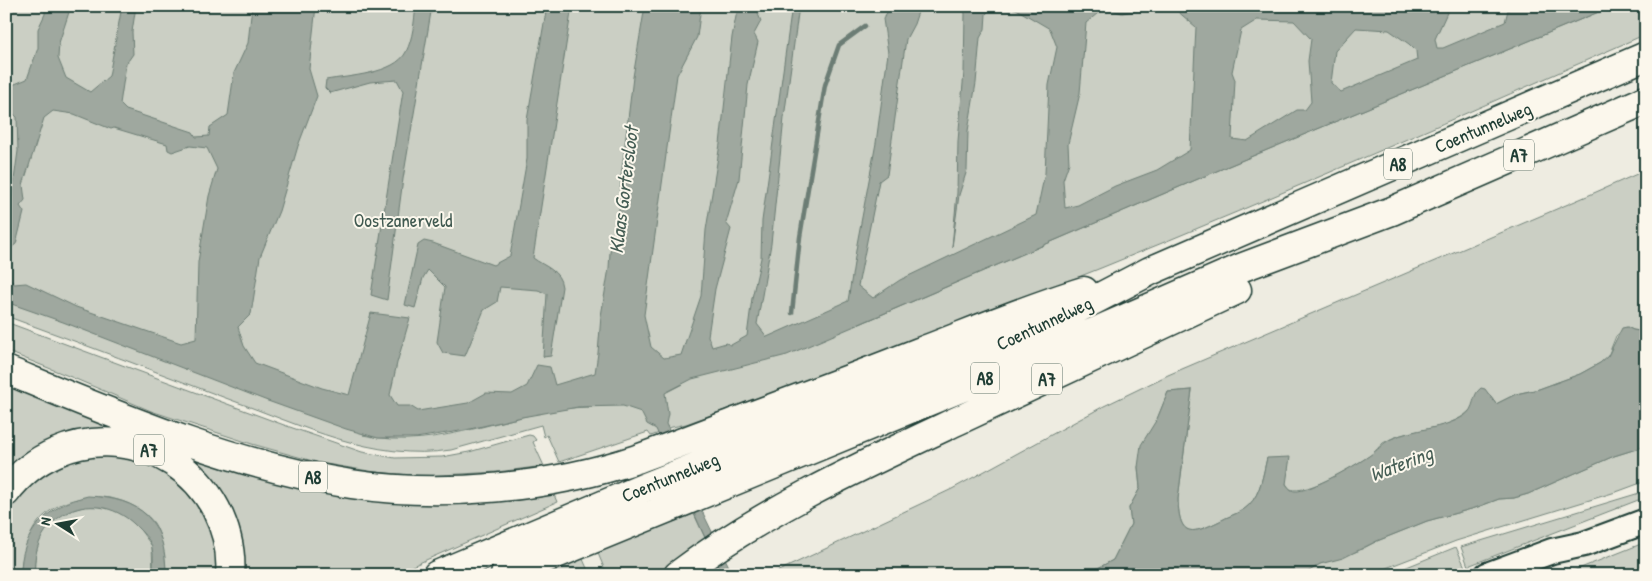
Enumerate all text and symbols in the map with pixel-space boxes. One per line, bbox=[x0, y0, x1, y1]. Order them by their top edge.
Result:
street label: Coentunnelweg bbox=[1431, 95, 1535, 159]
water label: Klaas Gortersloot bbox=[602, 122, 645, 255]
road number: A7 bbox=[1504, 140, 1534, 170]
road number: A8 bbox=[1384, 148, 1412, 180]
park label: Oostzanerveld bbox=[354, 207, 453, 233]
street label: Coentunnelweg bbox=[992, 289, 1096, 357]
road number: A8 bbox=[971, 362, 999, 393]
road number: A7 bbox=[1032, 364, 1062, 394]
road number: A7 bbox=[134, 434, 164, 466]
water label: Watering bbox=[1366, 438, 1438, 488]
street label: Coentunnelweg bbox=[617, 446, 723, 508]
road number: A8 bbox=[299, 462, 327, 492]
north arrow bbox=[32, 498, 82, 548]
text: N bbox=[35, 515, 55, 527]

